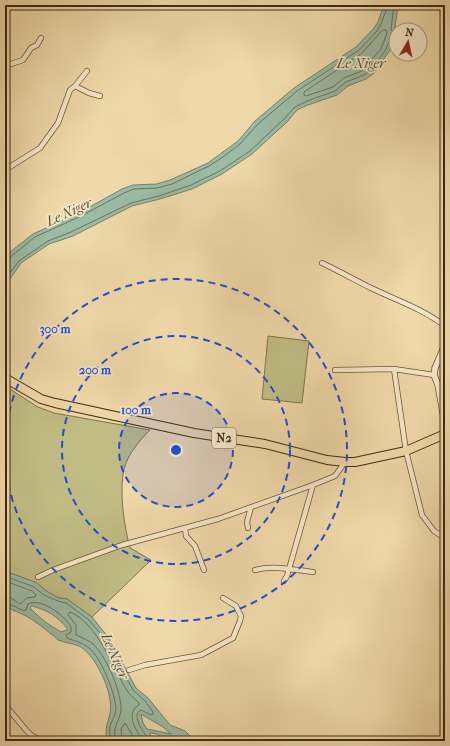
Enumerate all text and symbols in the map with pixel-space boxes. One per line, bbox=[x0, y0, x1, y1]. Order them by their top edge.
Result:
north arrow bbox=[388, 22, 428, 62]
text: N bbox=[404, 26, 415, 40]
water label: Le Niger bbox=[336, 55, 387, 72]
water label: Le Niger bbox=[42, 193, 96, 230]
text: 300 m bbox=[40, 322, 71, 337]
text: 200 m bbox=[79, 363, 112, 377]
text: 100 m bbox=[121, 403, 152, 417]
road number: N2 bbox=[212, 428, 236, 448]
centre of rings bbox=[169, 443, 183, 457]
water label: Le Niger bbox=[97, 629, 133, 683]

